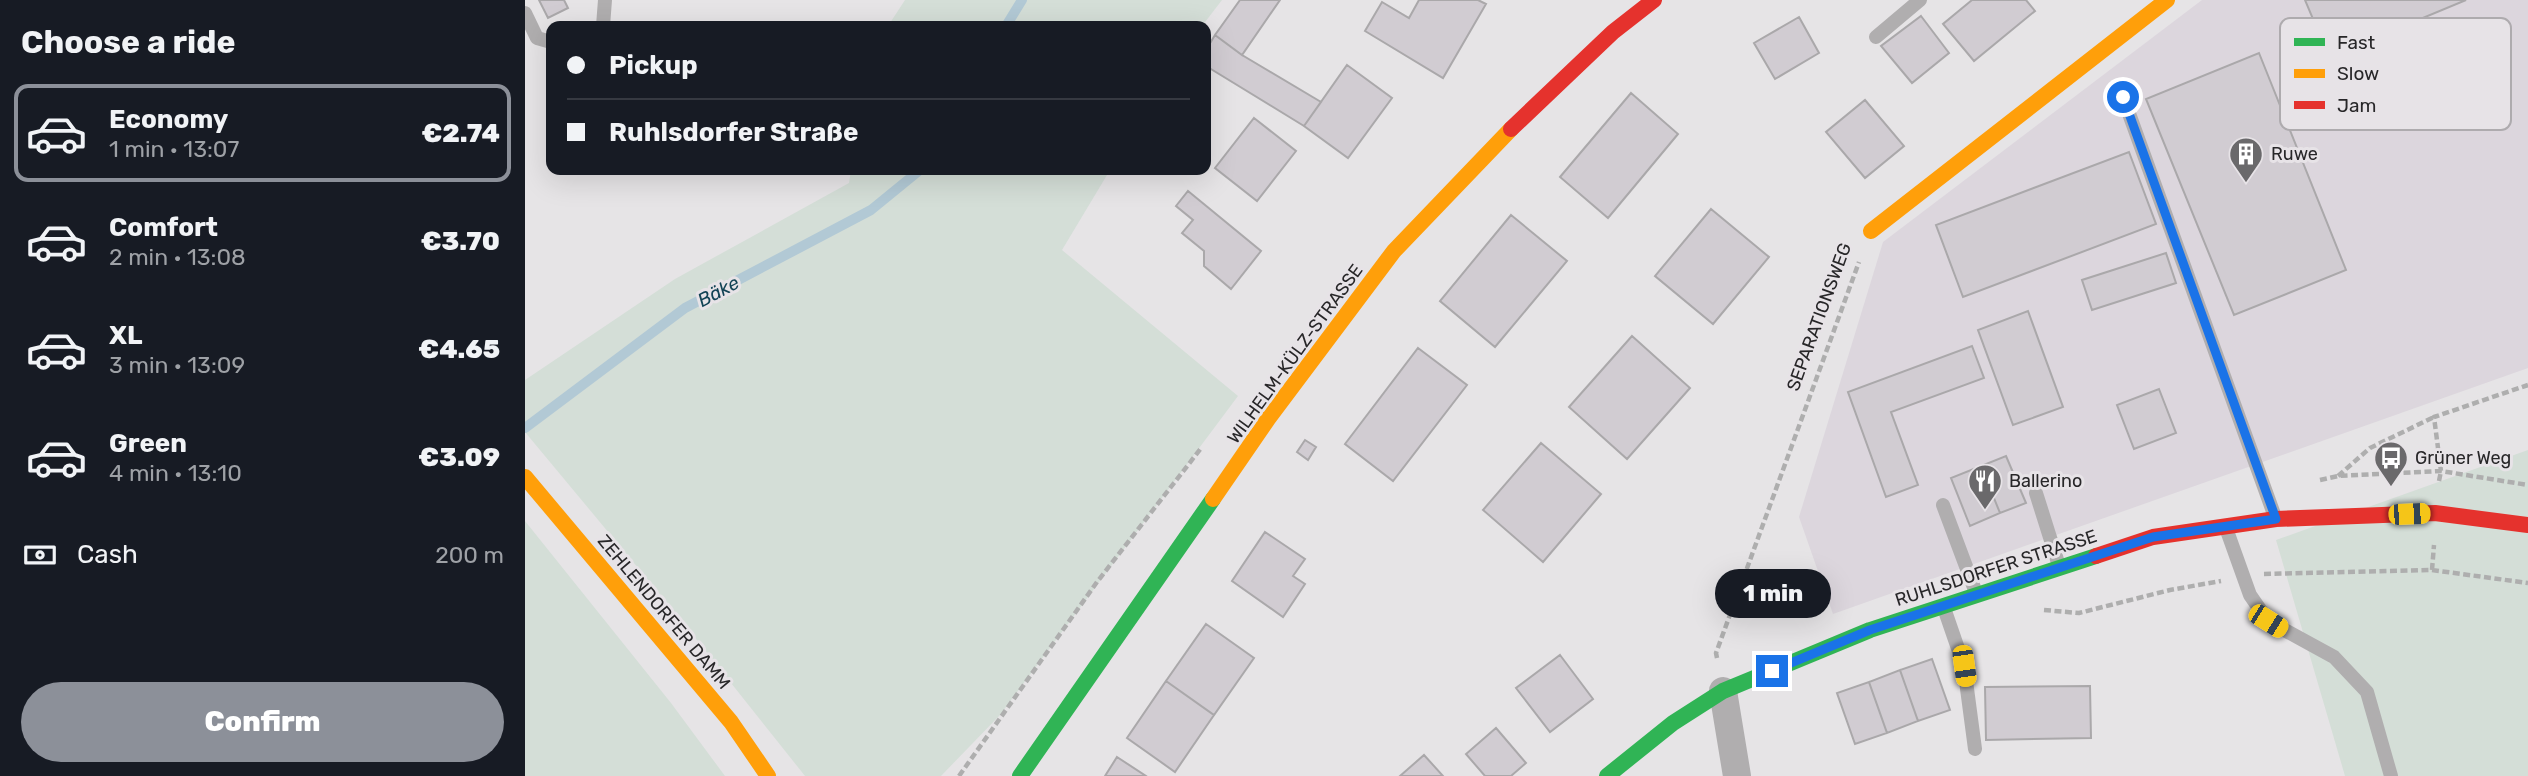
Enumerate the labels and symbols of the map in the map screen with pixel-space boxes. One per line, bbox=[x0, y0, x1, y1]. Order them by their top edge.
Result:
legend bbox=[2280, 18, 2511, 130]
text: Fast bbox=[2337, 31, 2376, 54]
text: Slow bbox=[2337, 62, 2379, 85]
route start bbox=[2107, 81, 2139, 113]
text: Jam bbox=[2337, 94, 2376, 117]
building icon: Ruwe bbox=[2227, 135, 2265, 184]
place label: Ruwe bbox=[2271, 143, 2318, 165]
street label: SEPARATIONSWEG bbox=[1782, 240, 1856, 394]
street label: WILHELM-KÜLZ-STRASSE bbox=[1222, 260, 1368, 448]
water label: Bäke bbox=[693, 271, 743, 312]
bus stop icon: Grüner Weg bbox=[2372, 439, 2410, 488]
place label: Grüner Weg bbox=[2415, 447, 2511, 469]
restaurant icon: Ballerino bbox=[1966, 462, 2004, 511]
place label: Ballerino bbox=[2009, 470, 2082, 492]
car bbox=[2388, 503, 2431, 525]
street label: RUHLSDORFER STRASSE bbox=[1892, 525, 2100, 611]
street label: ZEHLENDORFER DAMM bbox=[593, 530, 735, 694]
callout: 1 min bbox=[1714, 570, 1830, 618]
car bbox=[2245, 601, 2292, 641]
car bbox=[1951, 644, 1978, 688]
route end bbox=[1756, 655, 1788, 687]

